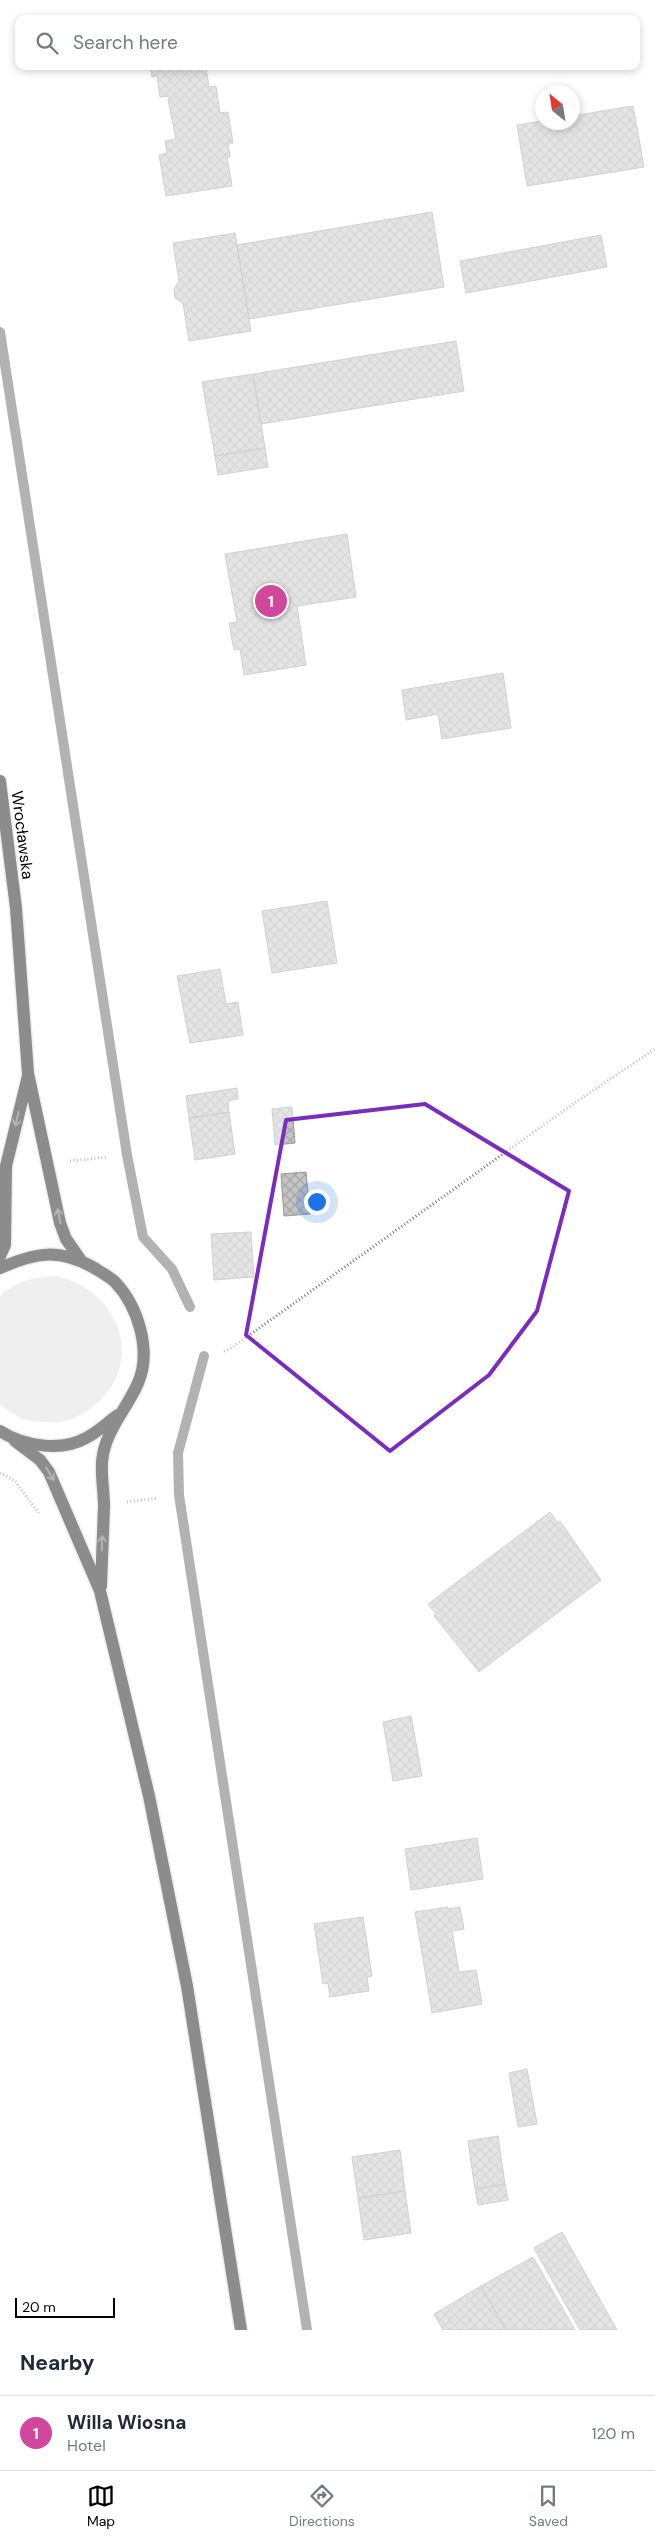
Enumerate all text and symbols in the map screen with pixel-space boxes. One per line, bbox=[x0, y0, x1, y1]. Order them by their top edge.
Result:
search box bbox=[15, 15, 640, 70]
icon: search bbox=[33, 29, 61, 57]
text: Search here bbox=[73, 30, 178, 55]
north arrow bbox=[535, 85, 580, 130]
pin: 1 bbox=[255, 582, 287, 620]
street label: Wrocławska bbox=[7, 790, 38, 881]
one-way arrow bbox=[12, 1111, 21, 1127]
your location bbox=[304, 1189, 330, 1215]
one-way arrow bbox=[54, 1208, 63, 1224]
one-way arrow bbox=[45, 1466, 55, 1480]
one-way arrow bbox=[98, 1535, 107, 1551]
scale bar bbox=[15, 2295, 115, 2318]
text: 20 m bbox=[22, 2298, 56, 2316]
text: Nearby bbox=[20, 2349, 94, 2377]
text: Willa Wiosna bbox=[67, 2410, 186, 2435]
text: 1 bbox=[33, 2423, 39, 2444]
text: 120 m bbox=[591, 2423, 635, 2444]
text: Hotel bbox=[67, 2435, 106, 2456]
tab: Map bbox=[87, 2482, 115, 2530]
tab: Directions bbox=[289, 2482, 355, 2530]
tab: Saved bbox=[529, 2482, 568, 2530]

